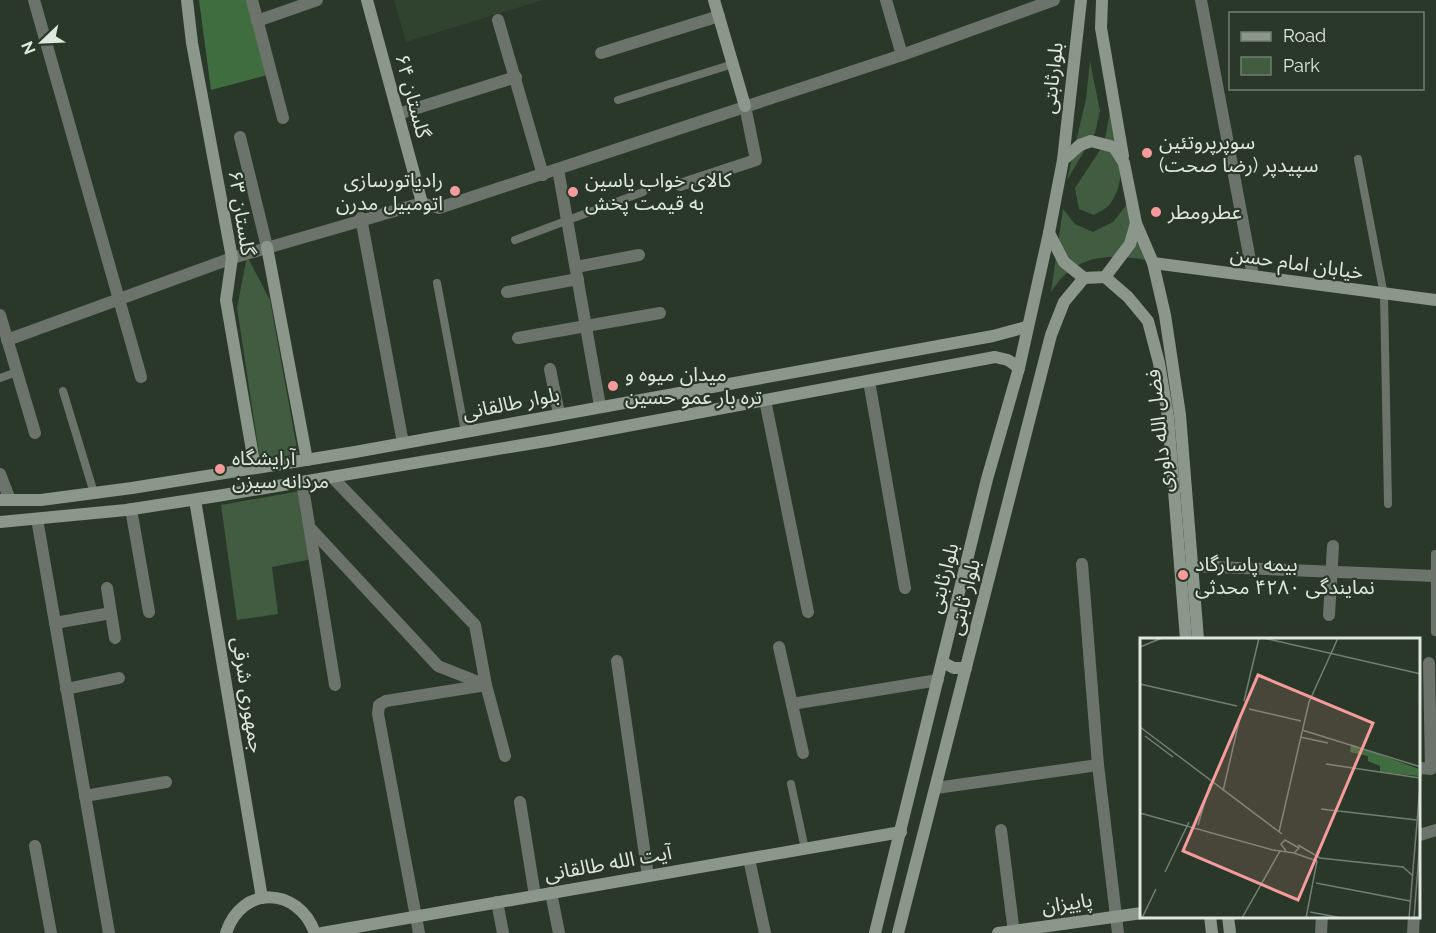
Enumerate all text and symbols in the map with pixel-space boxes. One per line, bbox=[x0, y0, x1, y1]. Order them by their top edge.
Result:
north arrow bbox=[12, 12, 72, 72]
legend bbox=[1229, 12, 1424, 90]
text: Road bbox=[1283, 25, 1326, 46]
text: N bbox=[18, 38, 40, 57]
street label: بلوارثابتی bbox=[1036, 41, 1068, 115]
street label: گلستان ۶۴ bbox=[390, 51, 436, 141]
text: Park bbox=[1283, 55, 1320, 76]
place label: سوپرپروتئین سپیدپر (رضا صحت) bbox=[1159, 130, 1318, 178]
marker: سوپرپروتئین سپیدپر (رضا صحت) bbox=[1140, 146, 1154, 160]
place label: رادیاتورسازی اتومبیل مدرن bbox=[336, 168, 443, 215]
place label: کالای خواب یاسین به قیمت پخش bbox=[585, 168, 732, 216]
street label: گلستان ۶۳ bbox=[223, 169, 261, 258]
marker: رادیاتورسازی اتومبیل مدرن bbox=[448, 184, 462, 198]
marker: کالای خواب یاسین به قیمت پخش bbox=[566, 185, 580, 199]
place label: عطرومطر bbox=[1167, 200, 1242, 224]
marker: عطرومطر bbox=[1149, 205, 1163, 219]
street label: خیابان امام حسن bbox=[1228, 242, 1365, 287]
place label: میدان میوه و تره بار عمو حسین bbox=[625, 362, 762, 409]
street label: فضل الله داوری bbox=[1141, 368, 1177, 494]
marker: میدان میوه و تره بار عمو حسین bbox=[606, 379, 620, 393]
street label: بلوار طالقانی bbox=[460, 382, 562, 424]
place label: آرایشگاه مردانه سیزن bbox=[232, 446, 329, 493]
marker: آرایشگاه مردانه سیزن bbox=[213, 462, 227, 476]
street label: بلوارثابتی bbox=[923, 540, 963, 616]
place label: بیمه پاسارگاد نمایندگی ۴۲۸۰ محدثی bbox=[1195, 552, 1375, 599]
street label: بلوار ثابتی bbox=[943, 557, 985, 637]
marker: بیمه پاسارگاد نمایندگی ۴۲۸۰ محدثی bbox=[1176, 568, 1190, 582]
street label: جمهوری شرقی bbox=[227, 635, 269, 755]
inset map bbox=[1140, 638, 1421, 918]
street label: آیت الله طالقانی bbox=[542, 840, 675, 886]
street label: پاییزان bbox=[1040, 888, 1094, 920]

